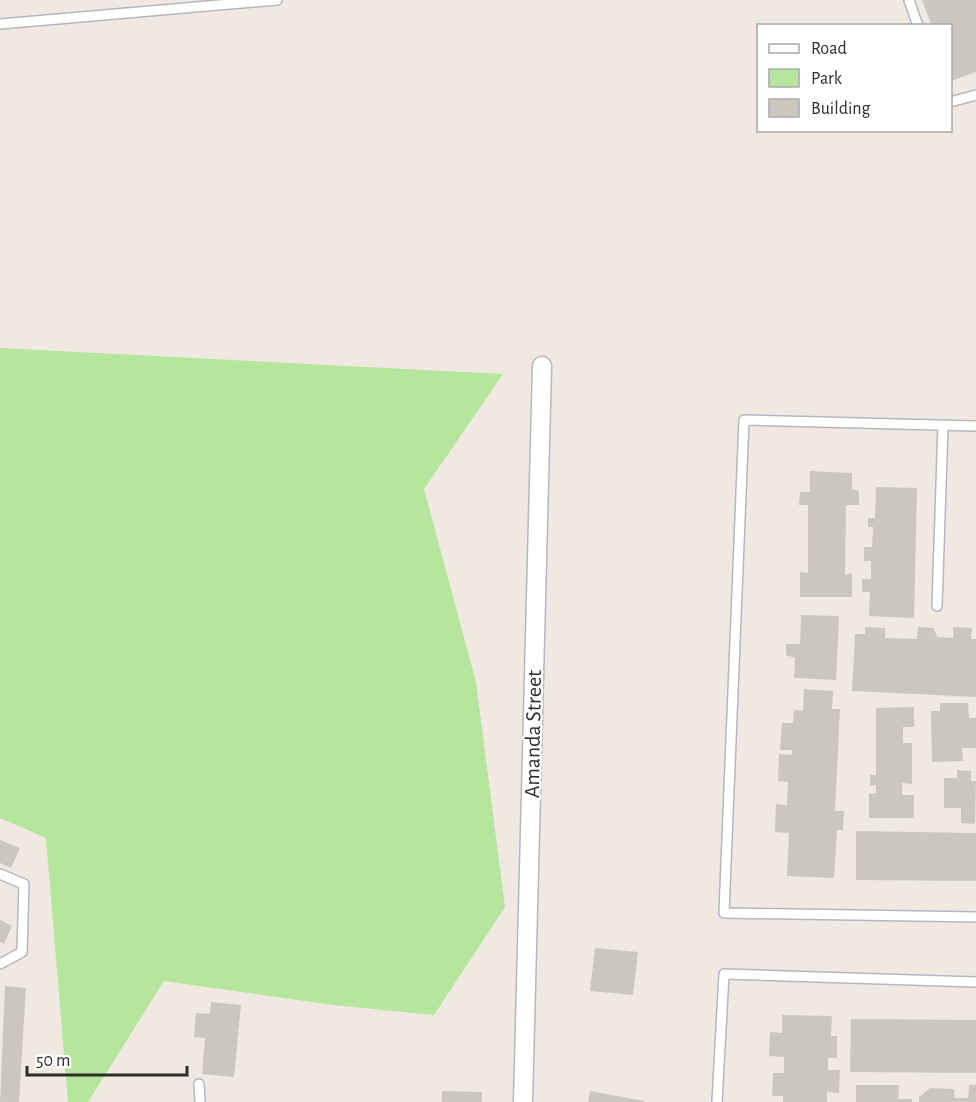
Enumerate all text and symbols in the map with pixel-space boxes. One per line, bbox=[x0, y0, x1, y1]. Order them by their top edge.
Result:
legend bbox=[757, 24, 952, 132]
text: Road bbox=[811, 40, 847, 58]
text: Park bbox=[811, 70, 843, 88]
text: Building bbox=[811, 100, 871, 118]
street label: Amanda Street bbox=[521, 670, 545, 798]
scale bar bbox=[27, 1039, 188, 1077]
text: 50 m bbox=[36, 1052, 70, 1070]

